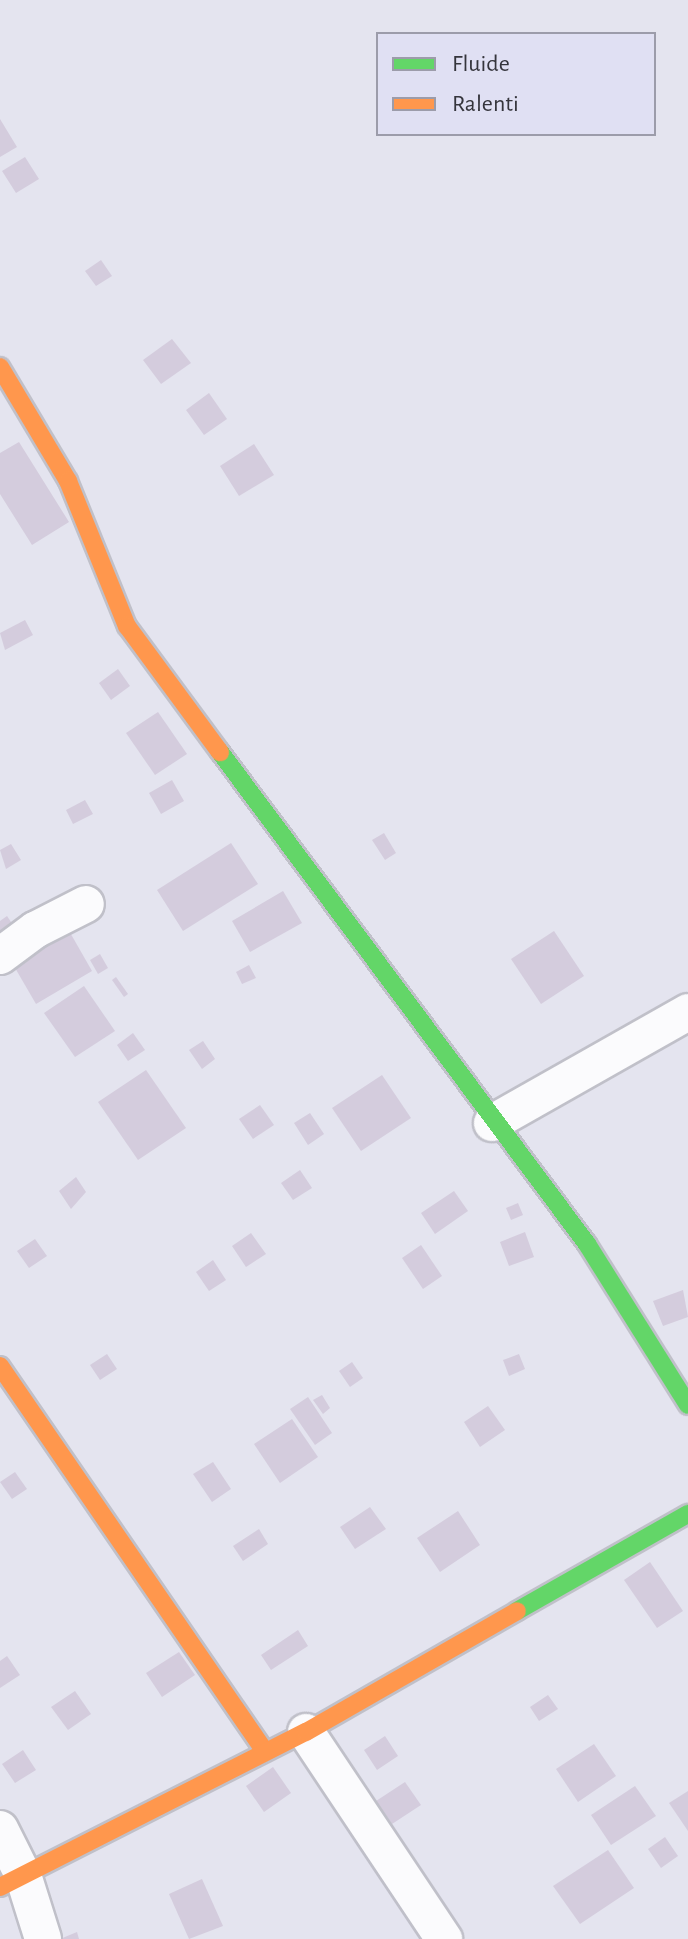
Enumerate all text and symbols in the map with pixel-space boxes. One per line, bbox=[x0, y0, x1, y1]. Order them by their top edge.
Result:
legend bbox=[376, 32, 656, 136]
text: Fluide bbox=[452, 52, 510, 76]
text: Ralenti bbox=[452, 92, 519, 116]

